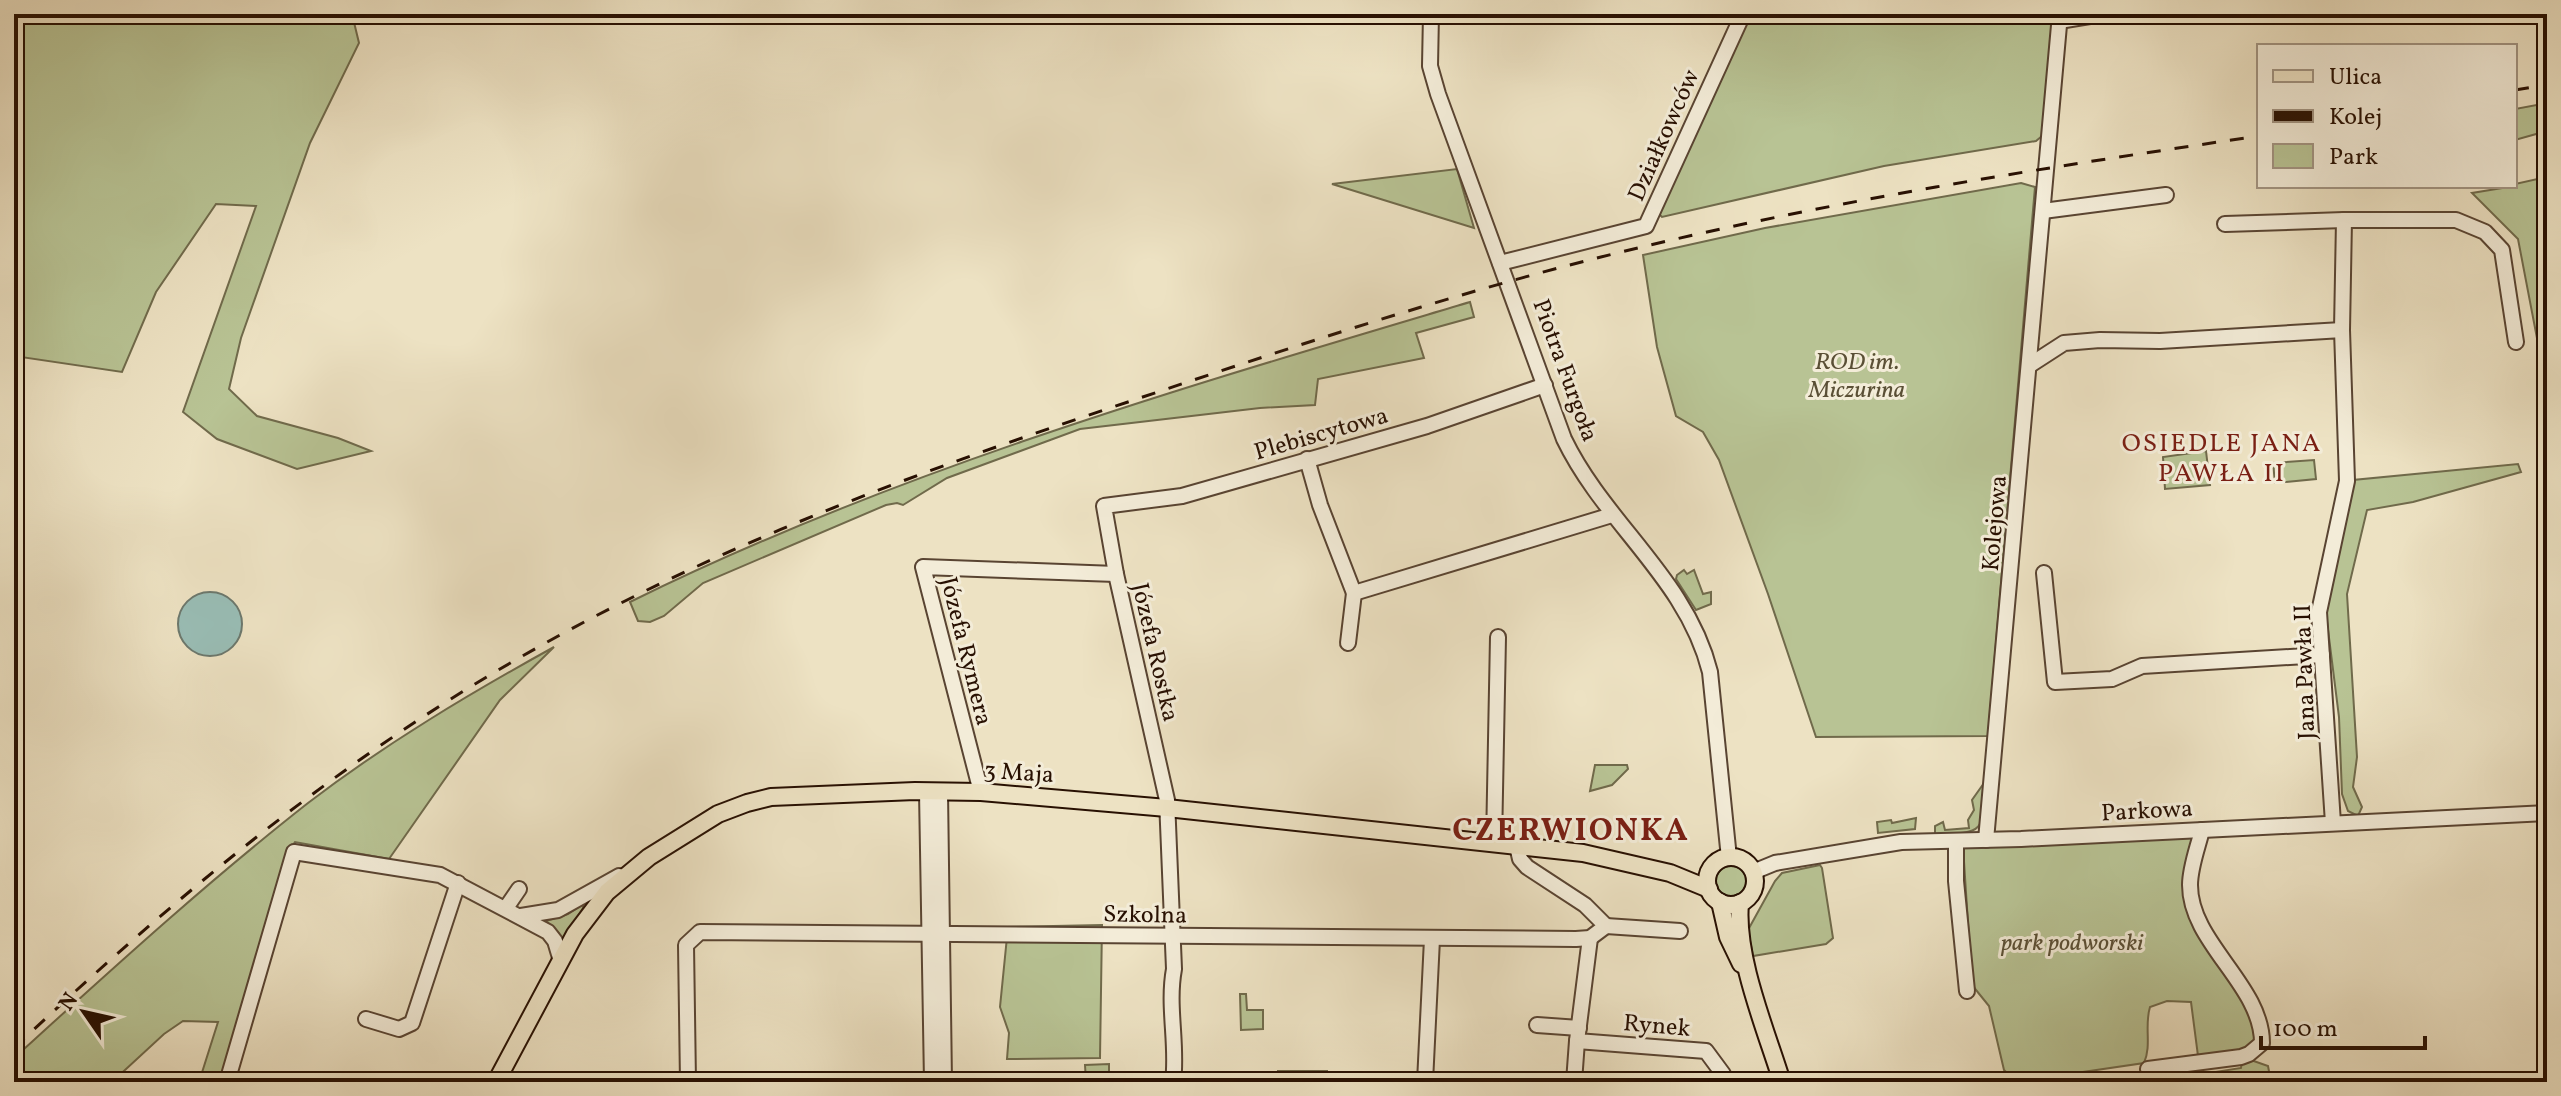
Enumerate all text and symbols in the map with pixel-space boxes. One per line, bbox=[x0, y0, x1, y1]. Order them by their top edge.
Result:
legend bbox=[2257, 44, 2517, 188]
text: Ulica bbox=[2329, 61, 2382, 95]
street label: Działkowców bbox=[1621, 64, 1709, 207]
text: Kolej bbox=[2329, 101, 2382, 135]
text: Park bbox=[2329, 141, 2378, 175]
street label: Piotra Furgoła bbox=[1523, 295, 1606, 447]
park label: ROD im. Miczurina bbox=[1808, 346, 1905, 408]
street label: Plebiscytowa bbox=[1251, 400, 1393, 470]
district label: OSIEDLE JANA PAWŁA II bbox=[2122, 426, 2322, 492]
street label: Kolejowa bbox=[1975, 474, 2017, 573]
street label: Józefa Rymera bbox=[930, 574, 1000, 729]
street label: Józefa Rostka bbox=[1122, 580, 1187, 725]
street label: Jana Pawła II bbox=[2287, 604, 2325, 740]
street label: 3 Maja bbox=[983, 755, 1055, 793]
street label: Parkowa bbox=[2100, 793, 2194, 831]
district label: CZERWIONKA bbox=[1452, 810, 1690, 854]
street label: Szkolna bbox=[1103, 898, 1187, 934]
park label: park podworski bbox=[2001, 927, 2144, 961]
north arrow bbox=[44, 972, 124, 1052]
text: N bbox=[52, 987, 87, 1018]
scale bar bbox=[2261, 1000, 2425, 1050]
street label: Rynek bbox=[1622, 1007, 1692, 1047]
text: 100 m bbox=[2273, 1013, 2338, 1047]

